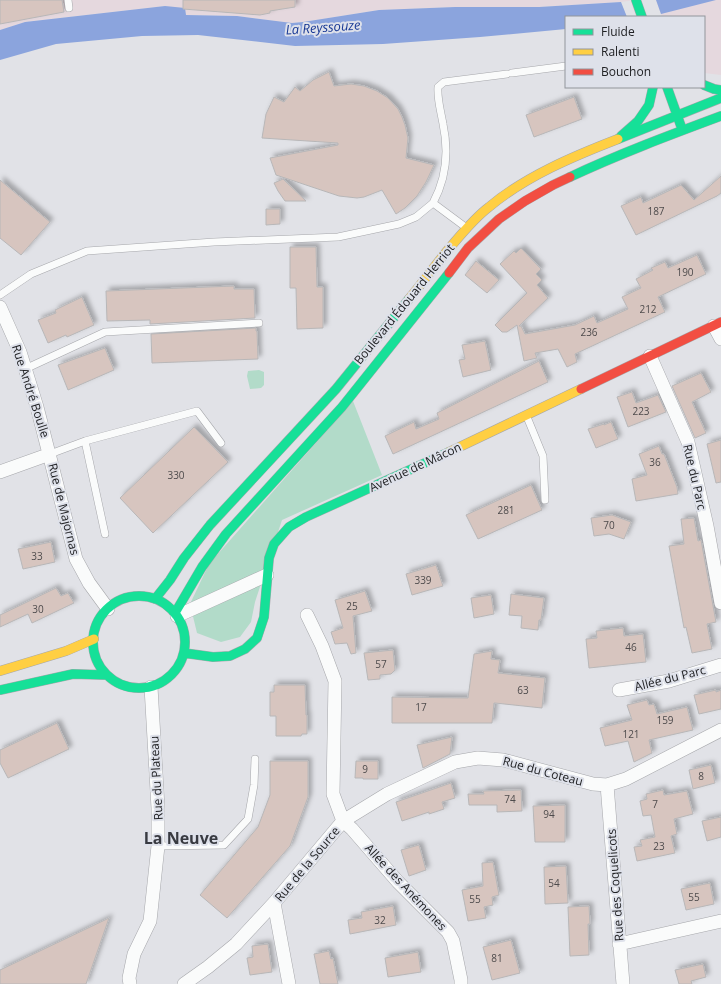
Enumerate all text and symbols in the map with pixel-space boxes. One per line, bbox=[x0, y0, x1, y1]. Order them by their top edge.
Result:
water label: La Reyssouze bbox=[285, 15, 362, 39]
legend bbox=[565, 16, 705, 88]
text: Fluide bbox=[601, 23, 635, 40]
text: Ralenti bbox=[601, 43, 640, 60]
text: Bouchon bbox=[601, 63, 651, 80]
house number: 187 bbox=[647, 204, 665, 218]
street label: Boulevard Édouard Herriot bbox=[350, 240, 458, 368]
house number: 190 bbox=[676, 265, 694, 279]
house number: 212 bbox=[639, 302, 657, 316]
house number: 236 bbox=[580, 325, 598, 339]
street label: Rue André Boulle bbox=[8, 342, 54, 440]
house number: 223 bbox=[632, 404, 650, 418]
street label: Avenue de Mâcon bbox=[366, 438, 464, 496]
street label: Rue du Parc bbox=[679, 442, 711, 512]
house number: 36 bbox=[649, 455, 661, 469]
street label: Rue de Majornas bbox=[44, 461, 84, 557]
house number: 330 bbox=[167, 468, 185, 482]
house number: 281 bbox=[497, 503, 515, 517]
house number: 70 bbox=[603, 518, 615, 532]
house number: 33 bbox=[31, 549, 43, 563]
house number: 339 bbox=[414, 573, 432, 587]
house number: 25 bbox=[346, 599, 358, 613]
house number: 30 bbox=[32, 602, 44, 616]
house number: 46 bbox=[625, 640, 637, 654]
house number: 57 bbox=[375, 657, 387, 671]
street label: Allée du Parc bbox=[633, 661, 708, 695]
house number: 63 bbox=[517, 683, 529, 697]
house number: 17 bbox=[415, 700, 427, 714]
house number: 159 bbox=[656, 713, 674, 727]
house number: 121 bbox=[622, 727, 640, 741]
street label: Rue du Plateau bbox=[145, 735, 167, 821]
street label: Rue du Coteau bbox=[501, 752, 585, 790]
house number: 9 bbox=[362, 762, 368, 776]
house number: 8 bbox=[698, 769, 704, 783]
house number: 74 bbox=[504, 792, 516, 806]
house number: 7 bbox=[652, 797, 658, 811]
house number: 94 bbox=[543, 807, 555, 821]
street label: Rue de la Source bbox=[271, 823, 344, 905]
district label: La Neuve bbox=[144, 827, 218, 849]
street label: Rue des Coquelicots bbox=[603, 828, 627, 942]
house number: 23 bbox=[653, 839, 665, 853]
street label: Allée des Anémones bbox=[361, 840, 451, 934]
house number: 54 bbox=[548, 876, 560, 890]
house number: 55 bbox=[688, 890, 700, 904]
house number: 55 bbox=[469, 892, 481, 906]
house number: 32 bbox=[374, 913, 386, 927]
house number: 81 bbox=[491, 951, 503, 965]

